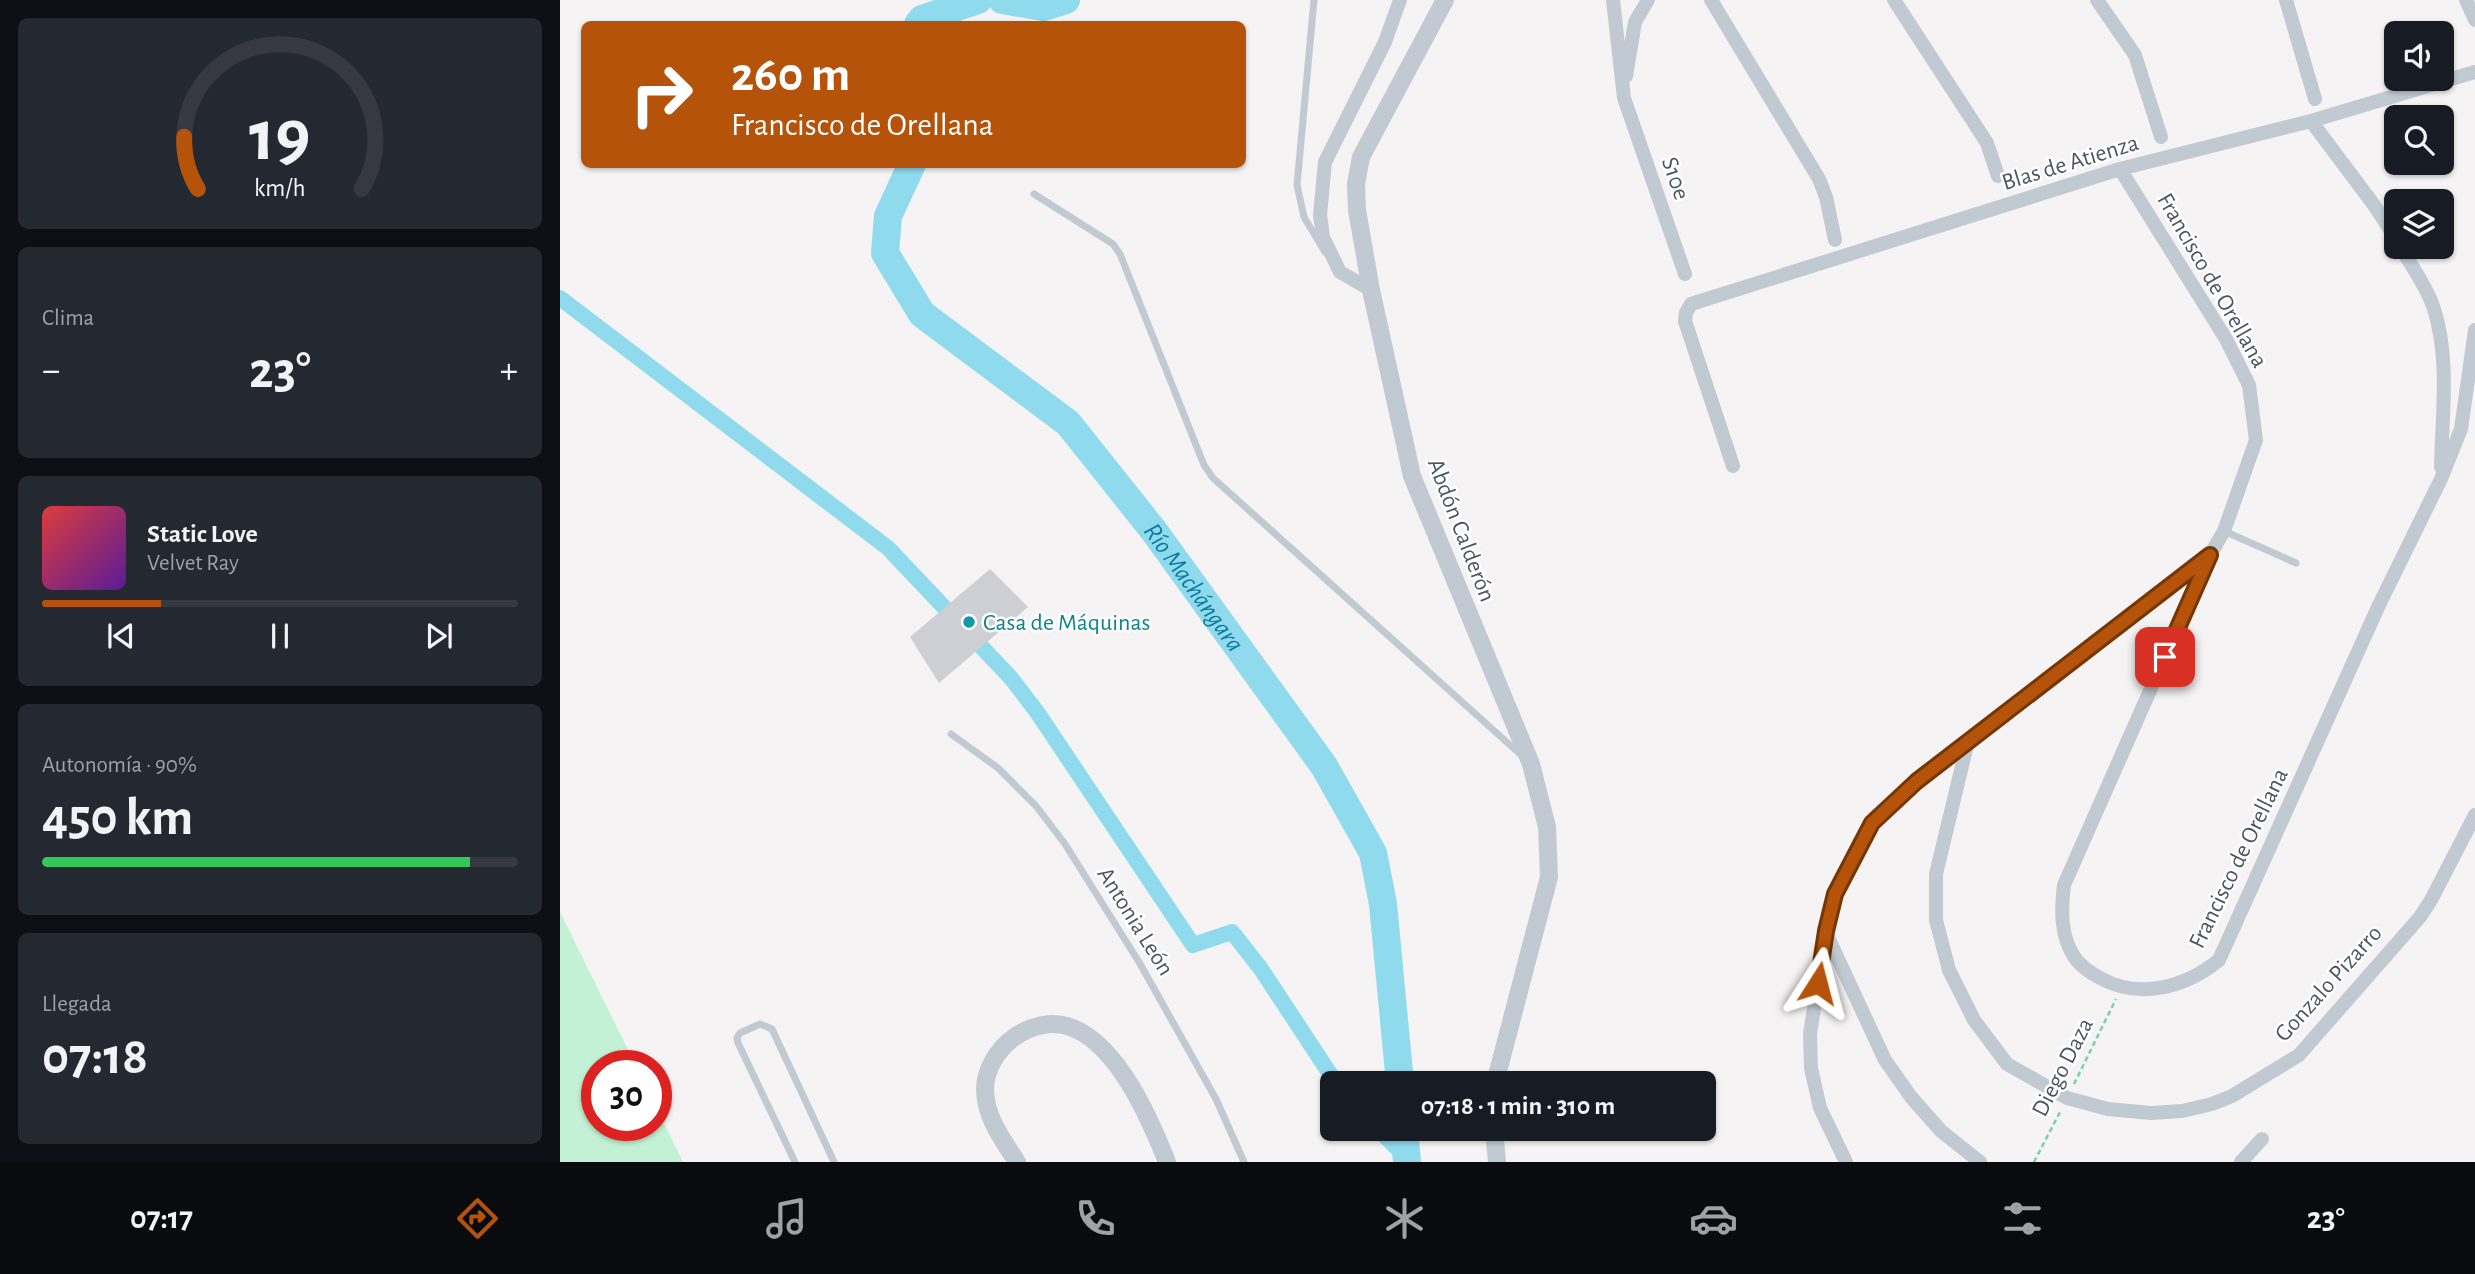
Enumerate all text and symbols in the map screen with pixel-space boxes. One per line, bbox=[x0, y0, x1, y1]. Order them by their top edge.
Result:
map controls bbox=[2384, 21, 2454, 259]
button: sound bbox=[2384, 21, 2454, 91]
icon: right bbox=[616, 49, 707, 140]
text: 260 m bbox=[731, 51, 850, 100]
text: 19 bbox=[249, 102, 311, 175]
button: search bbox=[2384, 105, 2454, 175]
text: Francisco de Orellana bbox=[731, 109, 993, 141]
street label: Blas de Atienza bbox=[1999, 131, 2141, 195]
street label: S10e bbox=[1657, 154, 1693, 203]
text: km/h bbox=[254, 176, 306, 201]
street label: Francisco de Orellana bbox=[2153, 189, 2272, 372]
button: layers bbox=[2384, 189, 2454, 259]
text: Clima bbox=[42, 307, 94, 330]
text: 23° bbox=[249, 345, 311, 397]
text: − bbox=[42, 352, 60, 390]
text: + bbox=[500, 352, 518, 390]
street label: Abdón Calderón bbox=[1423, 455, 1499, 605]
water label: Río Machángara bbox=[1139, 518, 1249, 657]
text: Static Love bbox=[147, 521, 258, 547]
text: Velvet Ray bbox=[147, 552, 239, 575]
place label: Casa de Máquinas bbox=[983, 611, 1150, 635]
marker: Casa de Máquinas bbox=[961, 614, 977, 630]
icon: previous bbox=[102, 617, 140, 655]
icon: pause bbox=[261, 617, 299, 655]
icon: next bbox=[420, 617, 458, 655]
pin bbox=[2135, 627, 2195, 687]
icon: arrive bbox=[2146, 638, 2184, 676]
text: Autonomía · 90% bbox=[42, 754, 197, 777]
street label: Francisco de Orellana bbox=[2185, 765, 2293, 952]
text: 450 km bbox=[42, 792, 193, 844]
street label: Antonia León bbox=[1092, 863, 1178, 980]
street label: Gonzalo Pizarro bbox=[2271, 921, 2387, 1046]
position arrow bbox=[1781, 946, 1855, 1020]
text: Llegada bbox=[42, 993, 112, 1016]
street label: Diego Daza bbox=[2028, 1014, 2098, 1121]
text: 07:18 bbox=[42, 1031, 148, 1083]
speed limit sign: 30 bbox=[581, 1050, 672, 1141]
text: 07:18 · 1 min · 310 m bbox=[1421, 1093, 1615, 1119]
icon: directions bbox=[453, 1194, 502, 1243]
icon: music bbox=[762, 1194, 811, 1243]
icon: phone bbox=[1071, 1194, 1120, 1243]
icon: climate bbox=[1380, 1194, 1429, 1243]
icon: car bbox=[1689, 1194, 1738, 1243]
icon: filters bbox=[1998, 1194, 2047, 1243]
text: 07:17 bbox=[130, 1202, 193, 1234]
text: 23° bbox=[2307, 1202, 2345, 1234]

